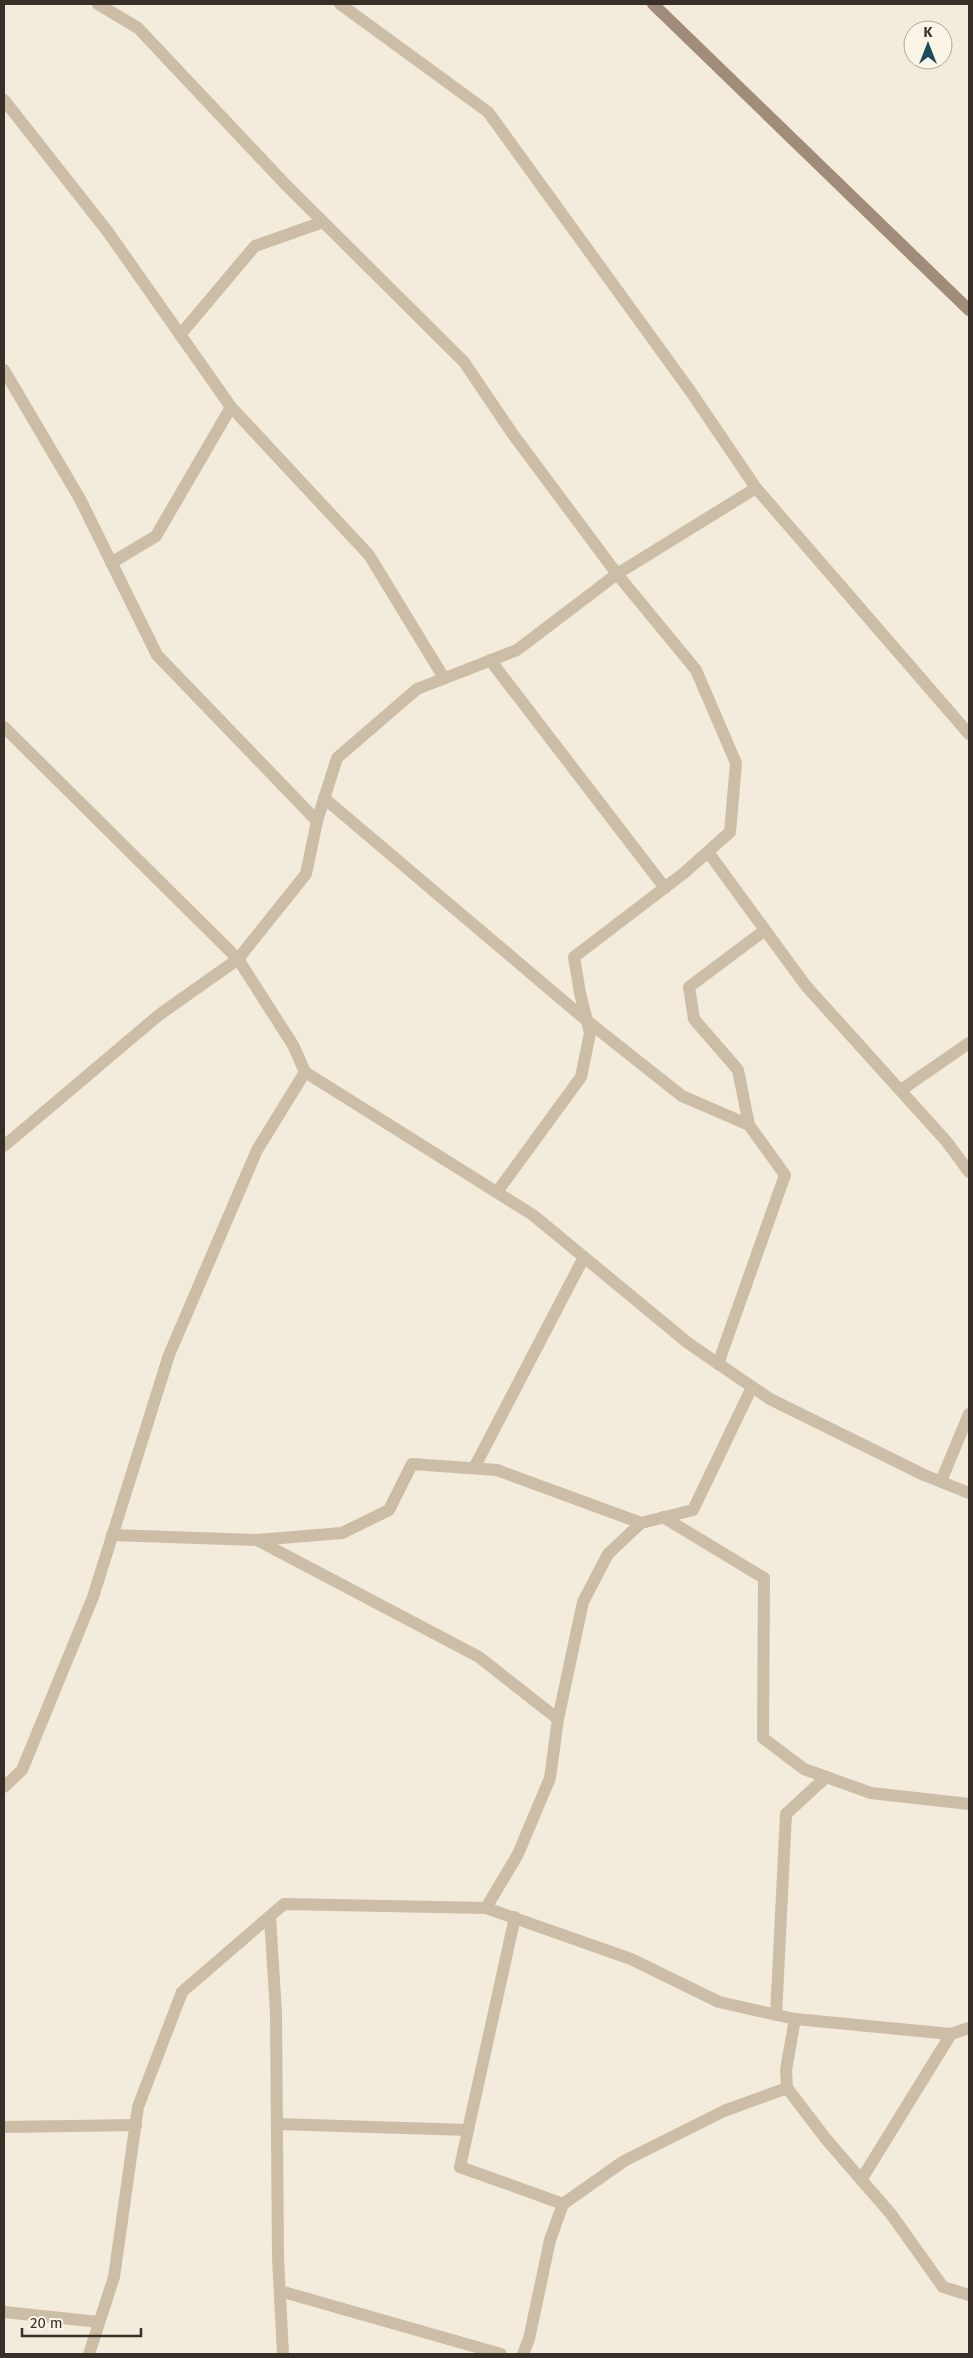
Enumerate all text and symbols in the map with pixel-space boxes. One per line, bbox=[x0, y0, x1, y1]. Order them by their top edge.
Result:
north arrow bbox=[903, 20, 953, 70]
text: K bbox=[924, 24, 934, 41]
scale bar bbox=[22, 2306, 141, 2338]
text: 20 m bbox=[30, 2314, 63, 2332]

